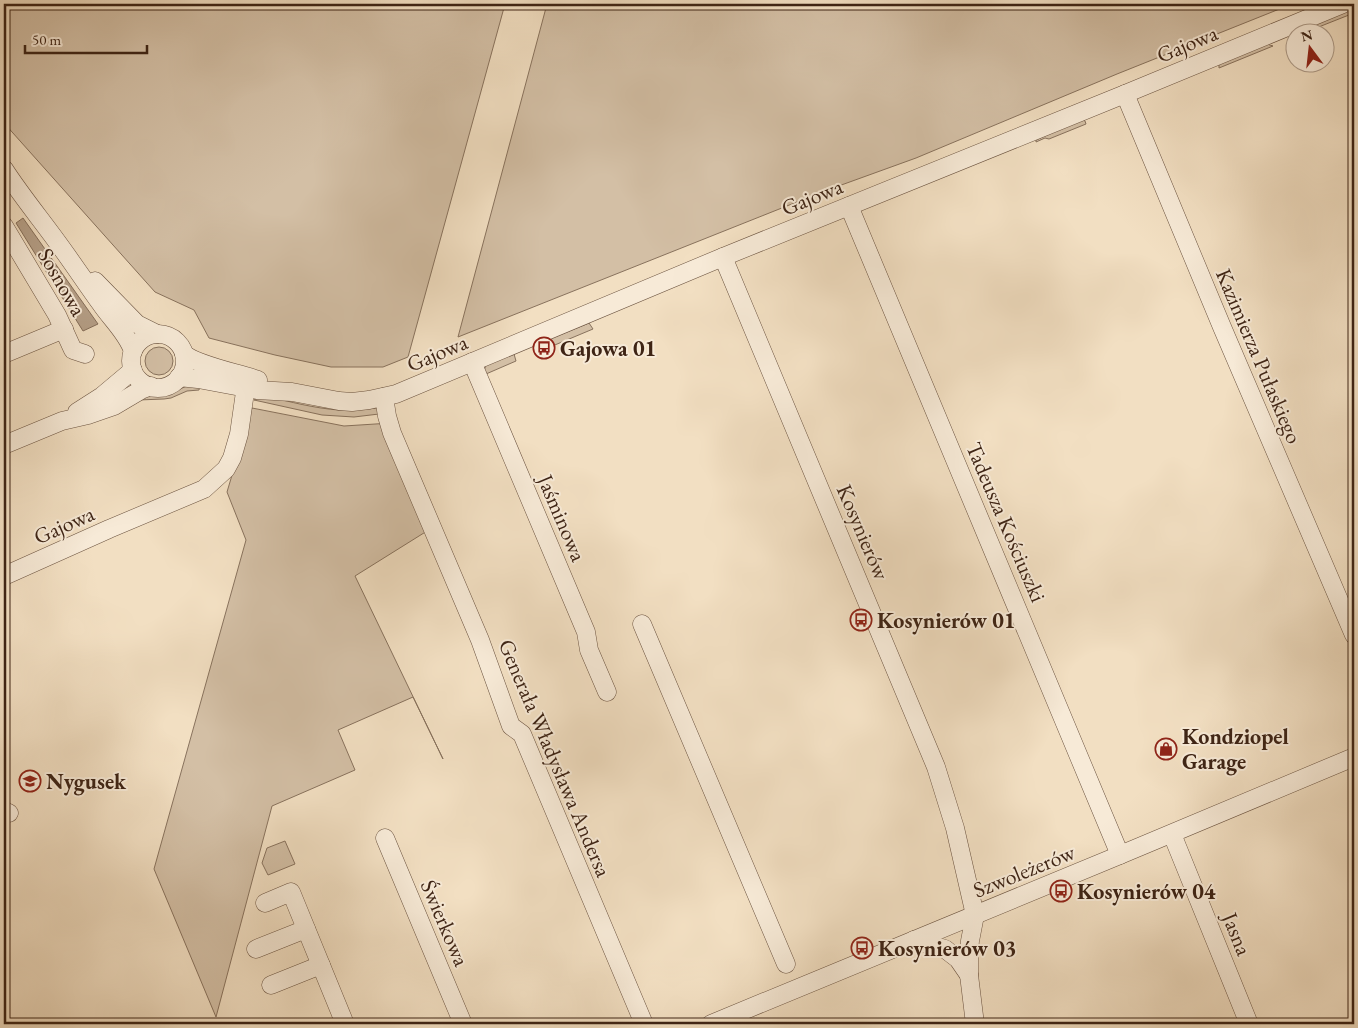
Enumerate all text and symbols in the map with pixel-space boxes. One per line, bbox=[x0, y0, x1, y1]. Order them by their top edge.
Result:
street label: Gajowa bbox=[1152, 18, 1222, 70]
scale bar bbox=[25, 22, 148, 54]
north arrow bbox=[1286, 22, 1336, 72]
text: N bbox=[1299, 25, 1315, 46]
text: 50 m bbox=[32, 30, 61, 49]
street label: Gajowa bbox=[777, 172, 847, 222]
street label: Sosnowa bbox=[31, 243, 93, 321]
street label: Kazimierza Pułaskiego bbox=[1209, 264, 1309, 448]
street label: Gajowa bbox=[402, 327, 472, 379]
place label: Gajowa 01 bbox=[560, 334, 656, 363]
bus stop icon: Gajowa 01 bbox=[532, 336, 556, 360]
street label: Tadeusza Kościuszki bbox=[959, 438, 1053, 606]
street label: Jaśminowa bbox=[530, 468, 593, 566]
street label: Kosynierów bbox=[830, 480, 896, 585]
street label: Gajowa bbox=[29, 499, 99, 551]
place label: Kosynierów 01 bbox=[877, 606, 1016, 635]
bus stop icon: Kosynierów 01 bbox=[849, 608, 873, 632]
street label: Generała Władysława Andersa bbox=[492, 635, 618, 881]
place label: Kondziopel Garage bbox=[1182, 722, 1289, 776]
shop icon: Kondziopel Garage bbox=[1154, 737, 1178, 761]
place label: Nygusek bbox=[46, 767, 127, 796]
school or university icon: Nygusek bbox=[18, 769, 42, 793]
street label: Szwoleżerów bbox=[969, 837, 1080, 905]
street label: Świerkowa bbox=[414, 875, 476, 971]
place label: Kosynierów 04 bbox=[1077, 877, 1216, 906]
bus stop icon: Kosynierów 04 bbox=[1049, 879, 1073, 903]
street label: Jasna bbox=[1215, 906, 1259, 960]
place label: Kosynierów 03 bbox=[878, 934, 1017, 963]
bus stop icon: Kosynierów 03 bbox=[850, 936, 874, 960]

